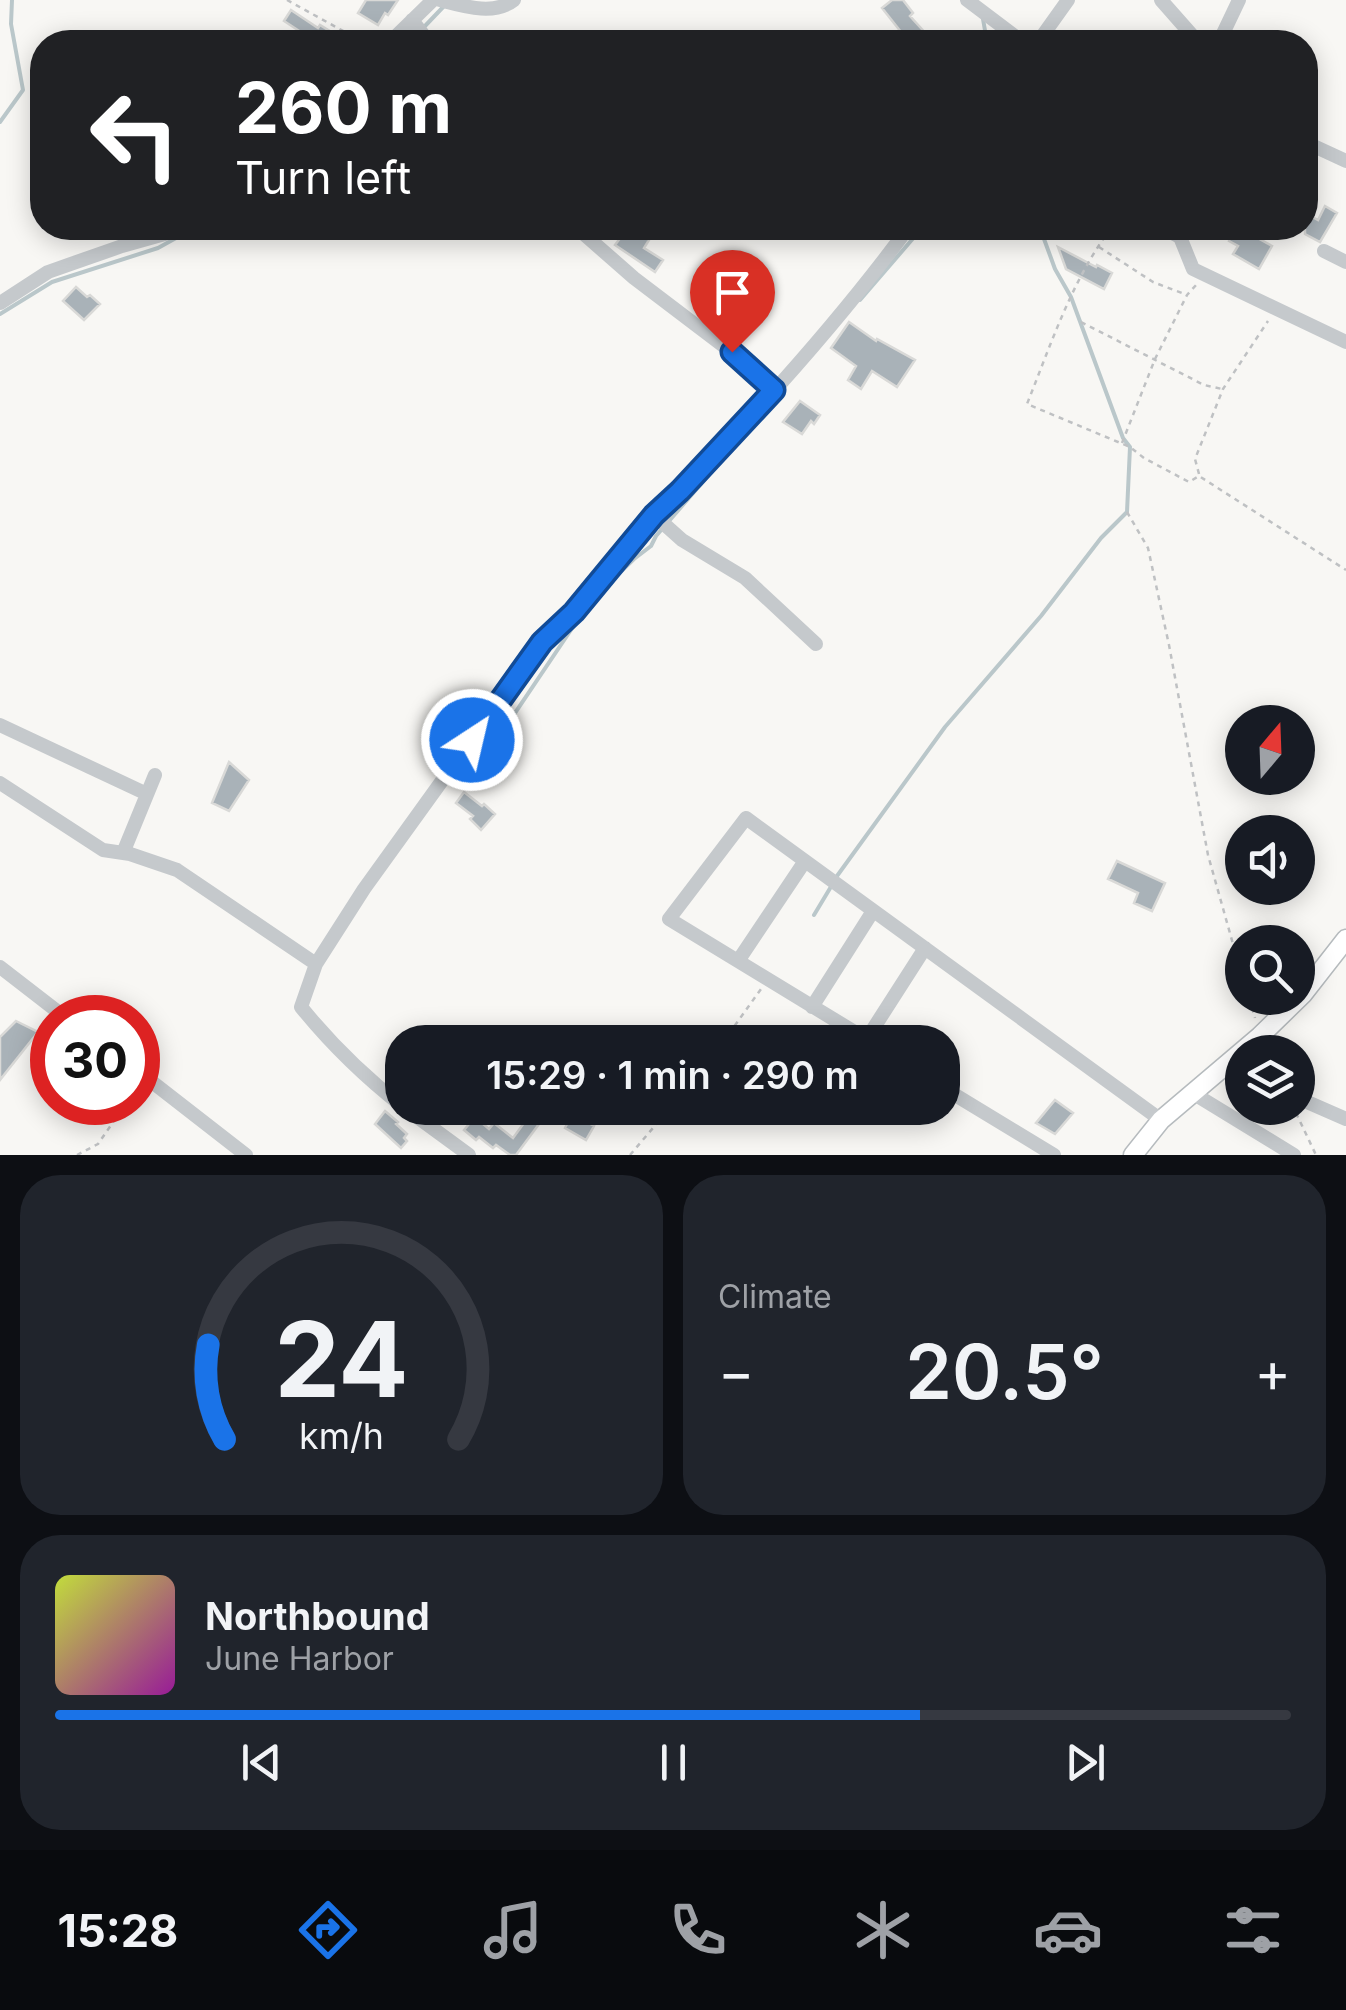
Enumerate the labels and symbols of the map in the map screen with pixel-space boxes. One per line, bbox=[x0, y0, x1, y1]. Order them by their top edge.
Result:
pin bbox=[690, 250, 775, 353]
position arrow bbox=[420, 688, 524, 792]
north arrow bbox=[1225, 705, 1315, 795]
speed limit sign: 30 bbox=[30, 995, 160, 1125]

